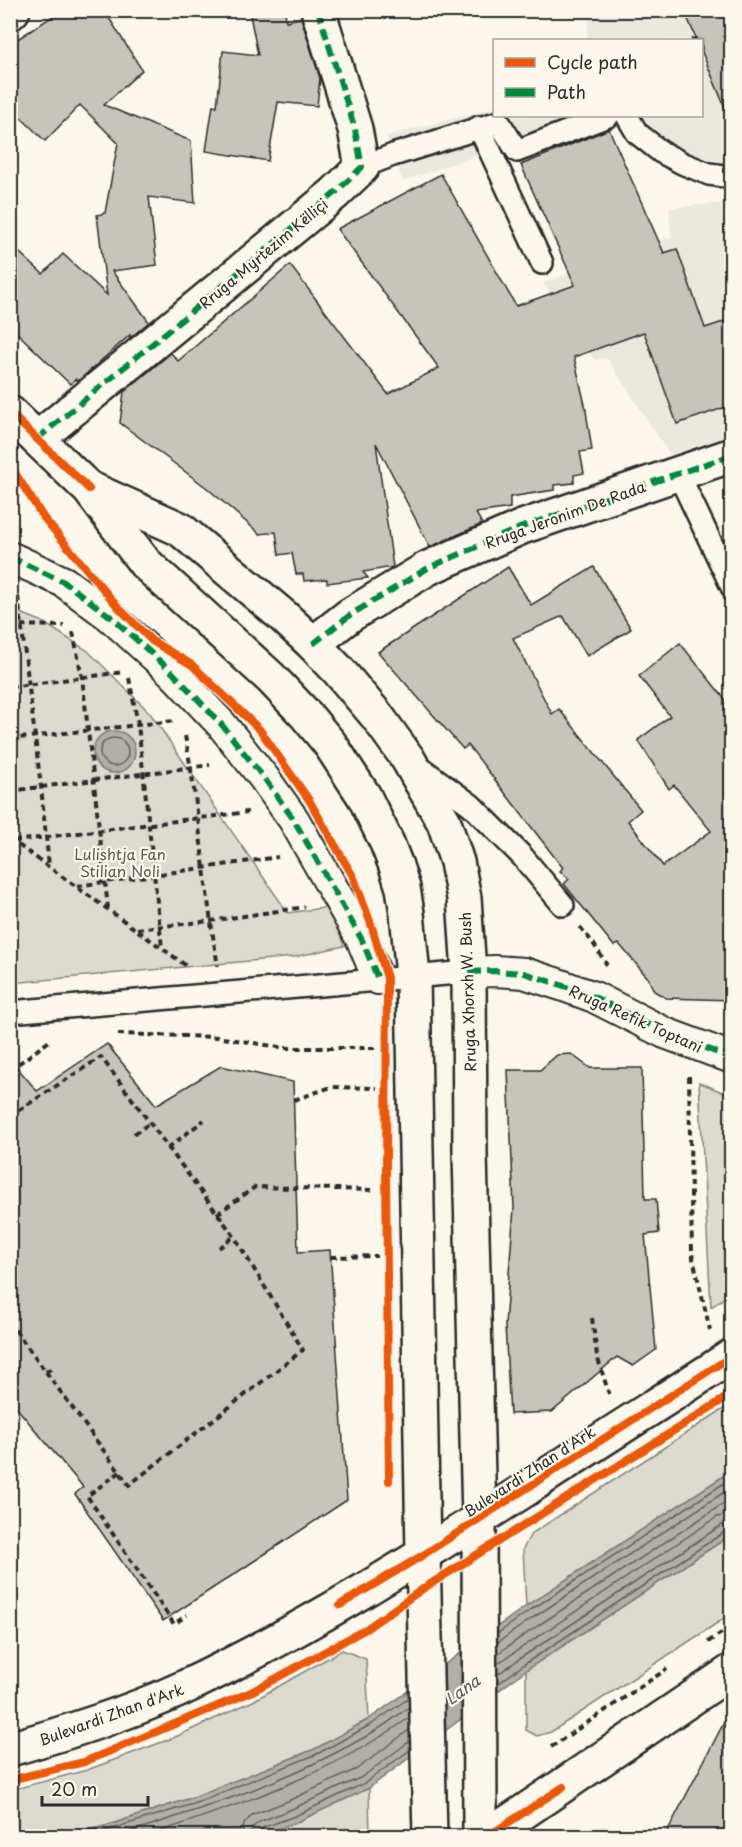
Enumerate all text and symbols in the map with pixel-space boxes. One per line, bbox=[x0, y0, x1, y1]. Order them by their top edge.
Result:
legend bbox=[493, 39, 703, 117]
text: Cycle path bbox=[547, 48, 638, 75]
text: Path bbox=[547, 78, 586, 105]
street label: Rruga Myrtezim Këlliçi bbox=[193, 192, 333, 314]
street label: Rruga Jeronim De Rada bbox=[481, 474, 649, 554]
park label: Lulishtja Fan Stilian Noli bbox=[74, 842, 166, 882]
street label: Rruga Xhorxh W. Bush bbox=[453, 912, 481, 1072]
street label: Rruga Refik Toptani bbox=[566, 978, 706, 1058]
street label: Bulevardi Zhan d'Ark bbox=[459, 1420, 599, 1522]
water label: Lana bbox=[440, 1668, 485, 1710]
street label: Bulevardi Zhan d'Ark bbox=[35, 1677, 187, 1751]
scale bar bbox=[42, 1769, 148, 1807]
text: 20 m bbox=[51, 1775, 97, 1802]

